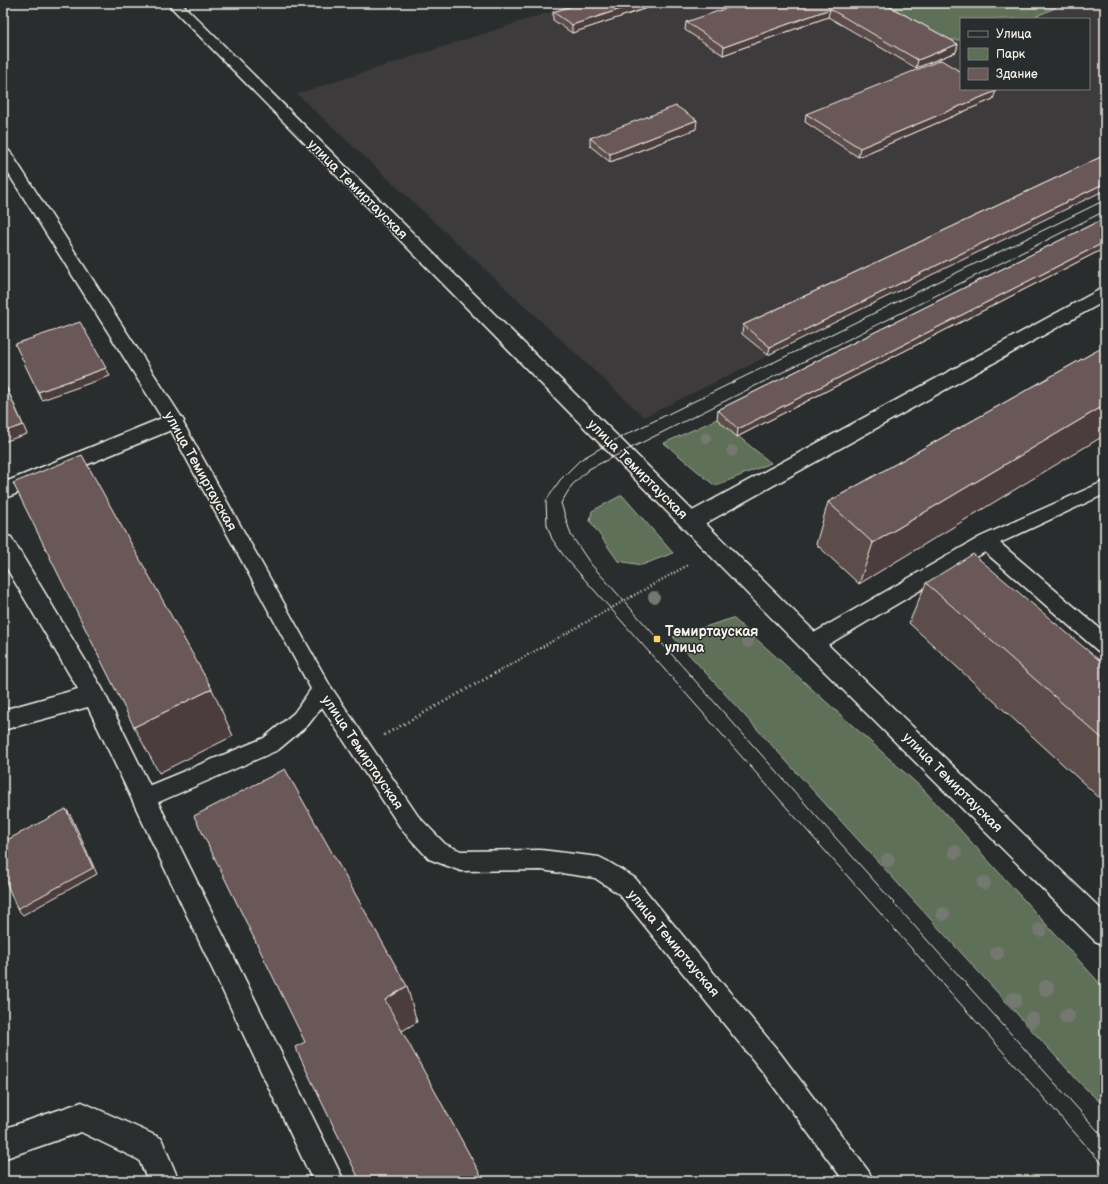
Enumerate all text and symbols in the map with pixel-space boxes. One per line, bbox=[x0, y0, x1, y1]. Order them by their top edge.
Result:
legend bbox=[960, 18, 1090, 90]
text: Улица bbox=[996, 27, 1032, 42]
text: Парк bbox=[996, 47, 1026, 62]
text: Здание bbox=[996, 67, 1038, 82]
street label: улица Темиртауская bbox=[304, 136, 411, 243]
street label: улица Темиртауская bbox=[161, 408, 241, 534]
street label: улица Темиртауская bbox=[584, 416, 691, 523]
place label: Темиртауская улица bbox=[665, 623, 758, 656]
marker: Темиртауская улица bbox=[652, 634, 662, 644]
street label: улица Темиртауская bbox=[318, 692, 407, 813]
street label: улица Темиртауская bbox=[899, 729, 1006, 836]
street label: улица Темиртауская bbox=[624, 886, 723, 1000]

